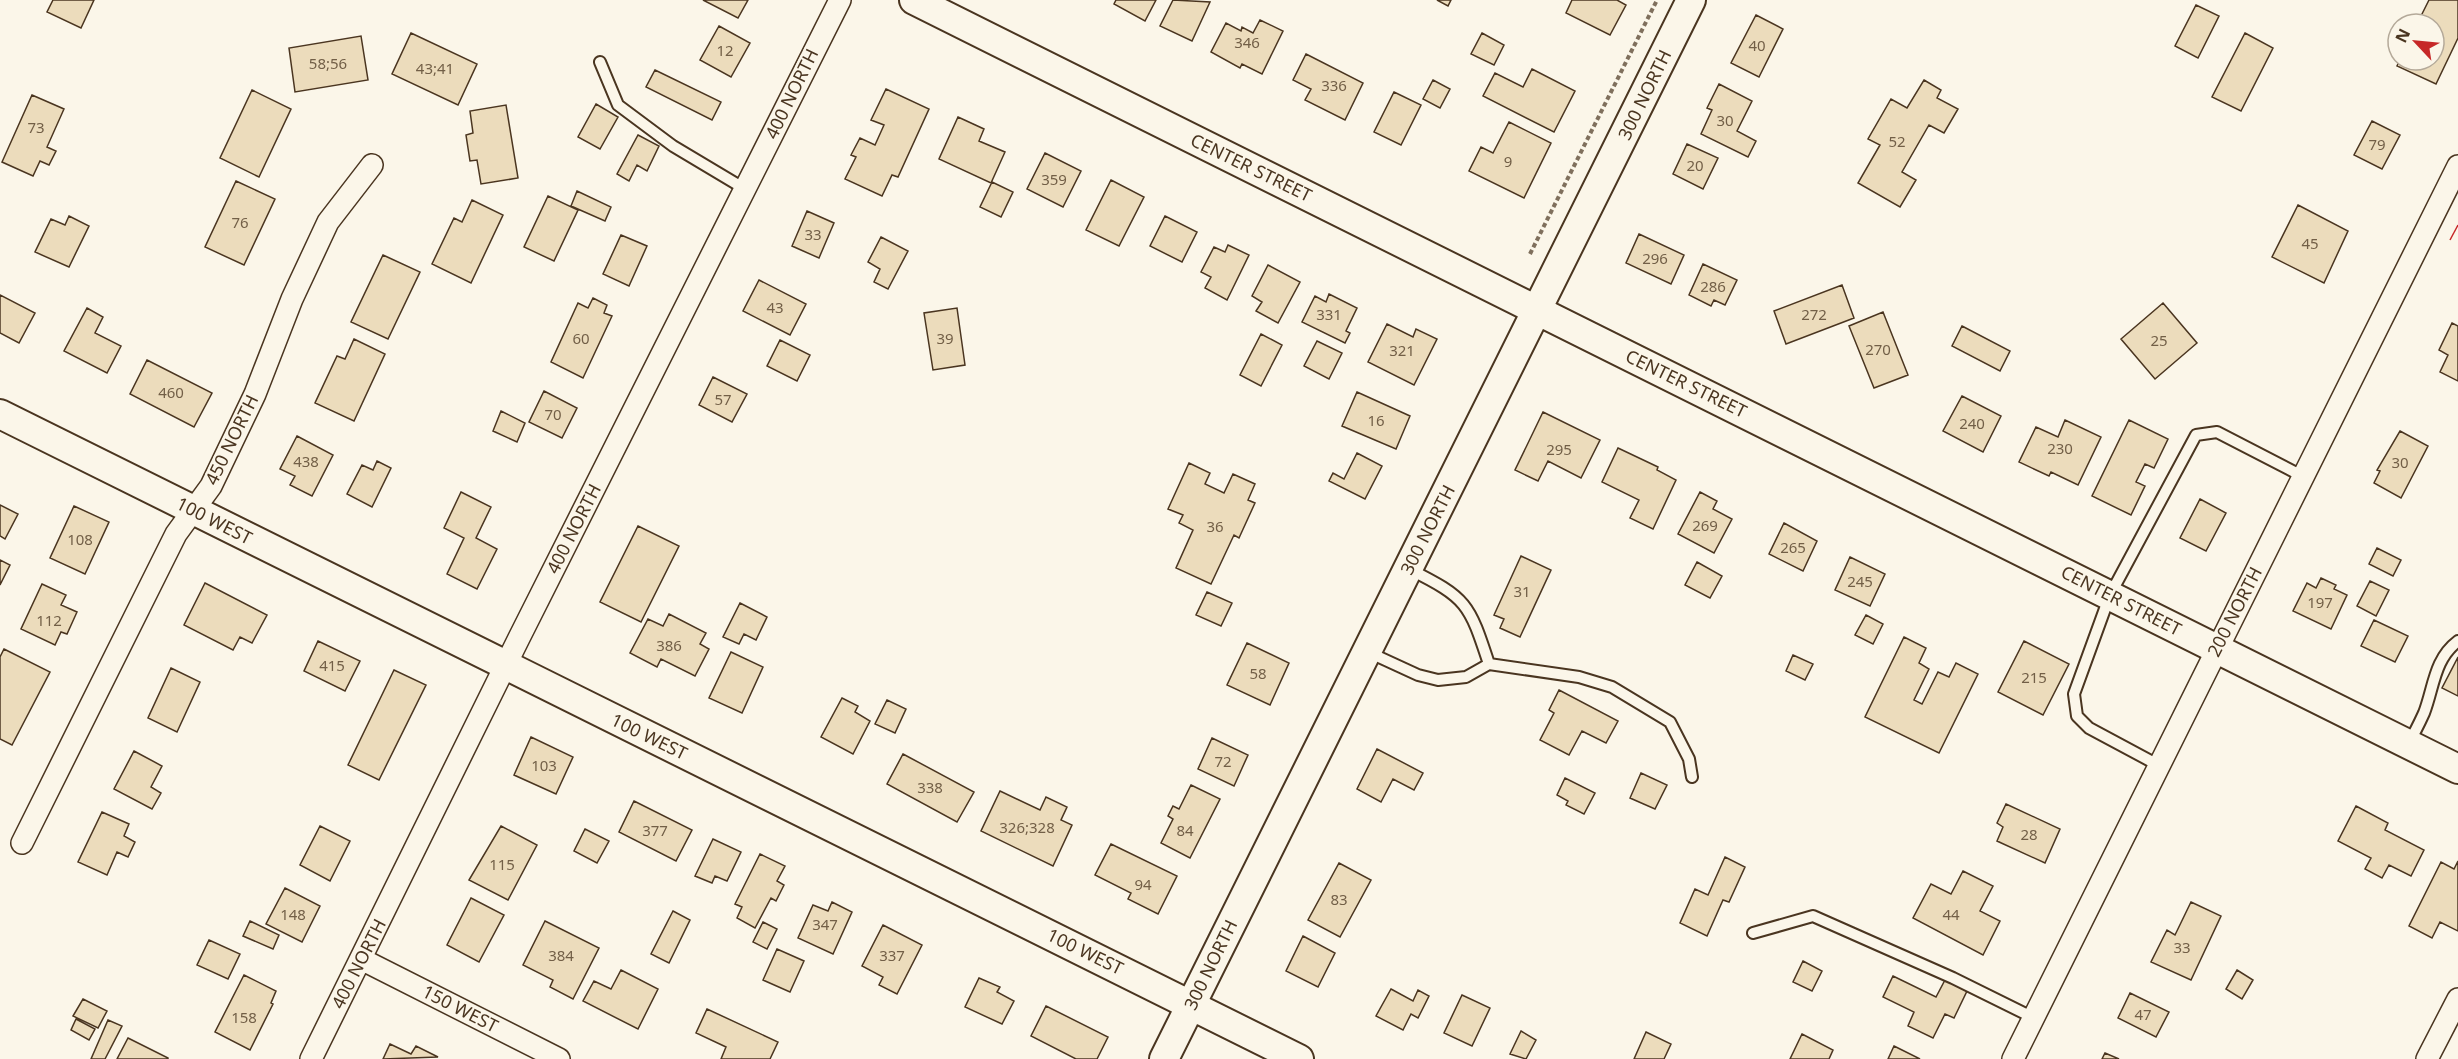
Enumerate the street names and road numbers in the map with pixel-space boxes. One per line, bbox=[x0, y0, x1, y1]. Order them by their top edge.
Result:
street label: 400 NORTH bbox=[759, 44, 823, 143]
street label: 300 NORTH bbox=[1612, 45, 1676, 144]
street label: CENTER STREET bbox=[1187, 127, 1316, 207]
street label: CENTER STREET bbox=[1622, 343, 1751, 423]
street label: 450 NORTH bbox=[199, 390, 263, 489]
street label: 400 NORTH bbox=[540, 480, 606, 578]
street label: 300 NORTH bbox=[1394, 481, 1460, 579]
street label: 100 WEST bbox=[172, 491, 257, 549]
street label: CENTER STREET bbox=[2057, 559, 2186, 641]
street label: 200 NORTH bbox=[2201, 563, 2267, 661]
street label: 100 WEST bbox=[607, 707, 692, 765]
street label: 400 NORTH bbox=[325, 915, 391, 1013]
street label: 300 NORTH bbox=[1178, 915, 1242, 1014]
street label: 100 WEST bbox=[1043, 922, 1128, 980]
street label: 150 WEST bbox=[418, 979, 503, 1037]

